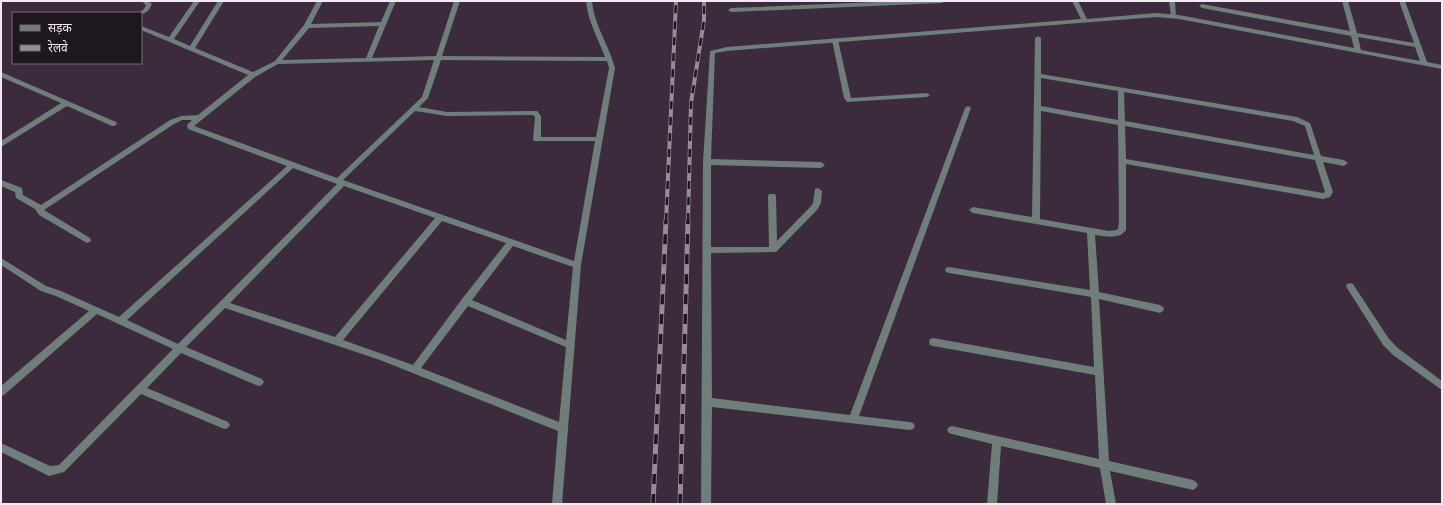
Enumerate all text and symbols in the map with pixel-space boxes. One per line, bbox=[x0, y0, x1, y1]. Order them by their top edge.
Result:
legend bbox=[12, 12, 142, 64]
text: सड़क bbox=[48, 21, 73, 36]
text: रेलवे bbox=[48, 40, 68, 56]

